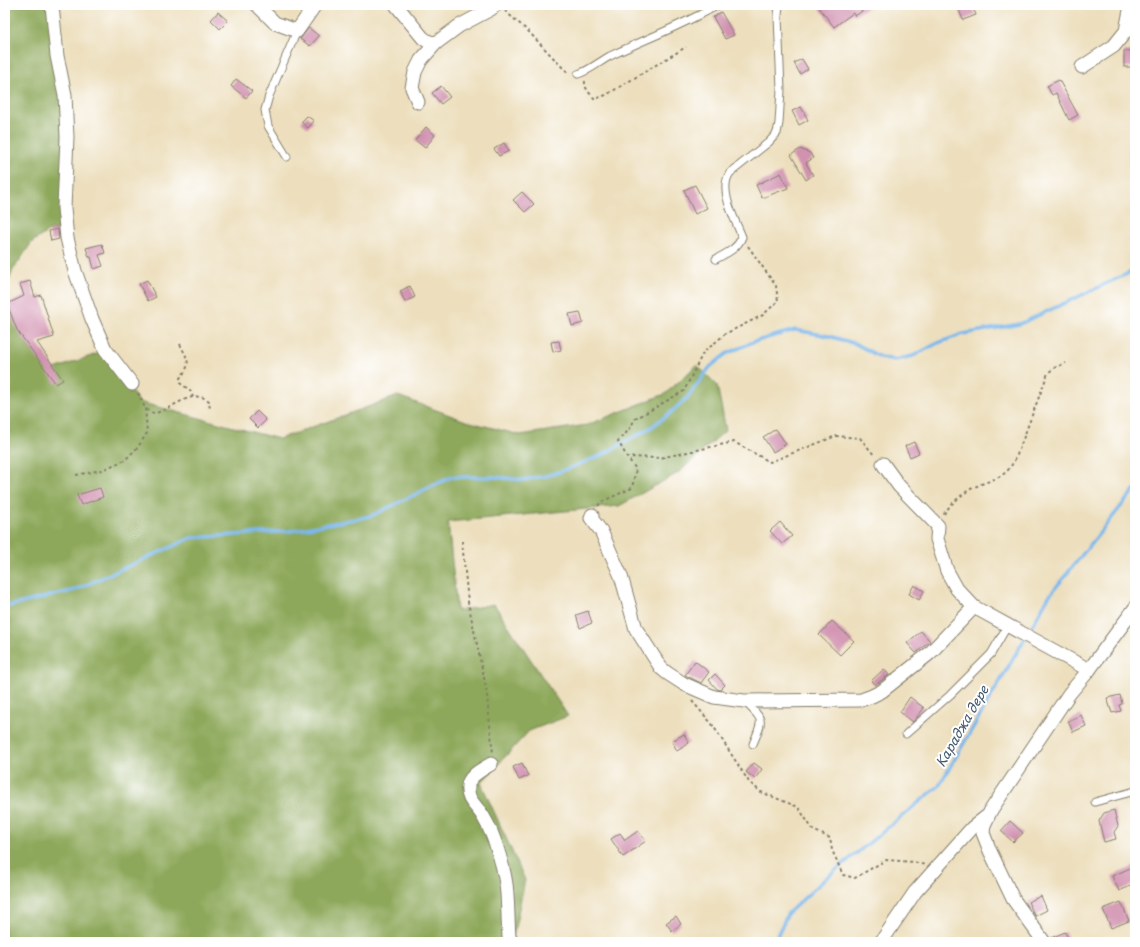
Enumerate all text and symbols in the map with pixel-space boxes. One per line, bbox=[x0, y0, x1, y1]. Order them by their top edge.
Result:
water label: Караджа дере bbox=[931, 681, 993, 770]

